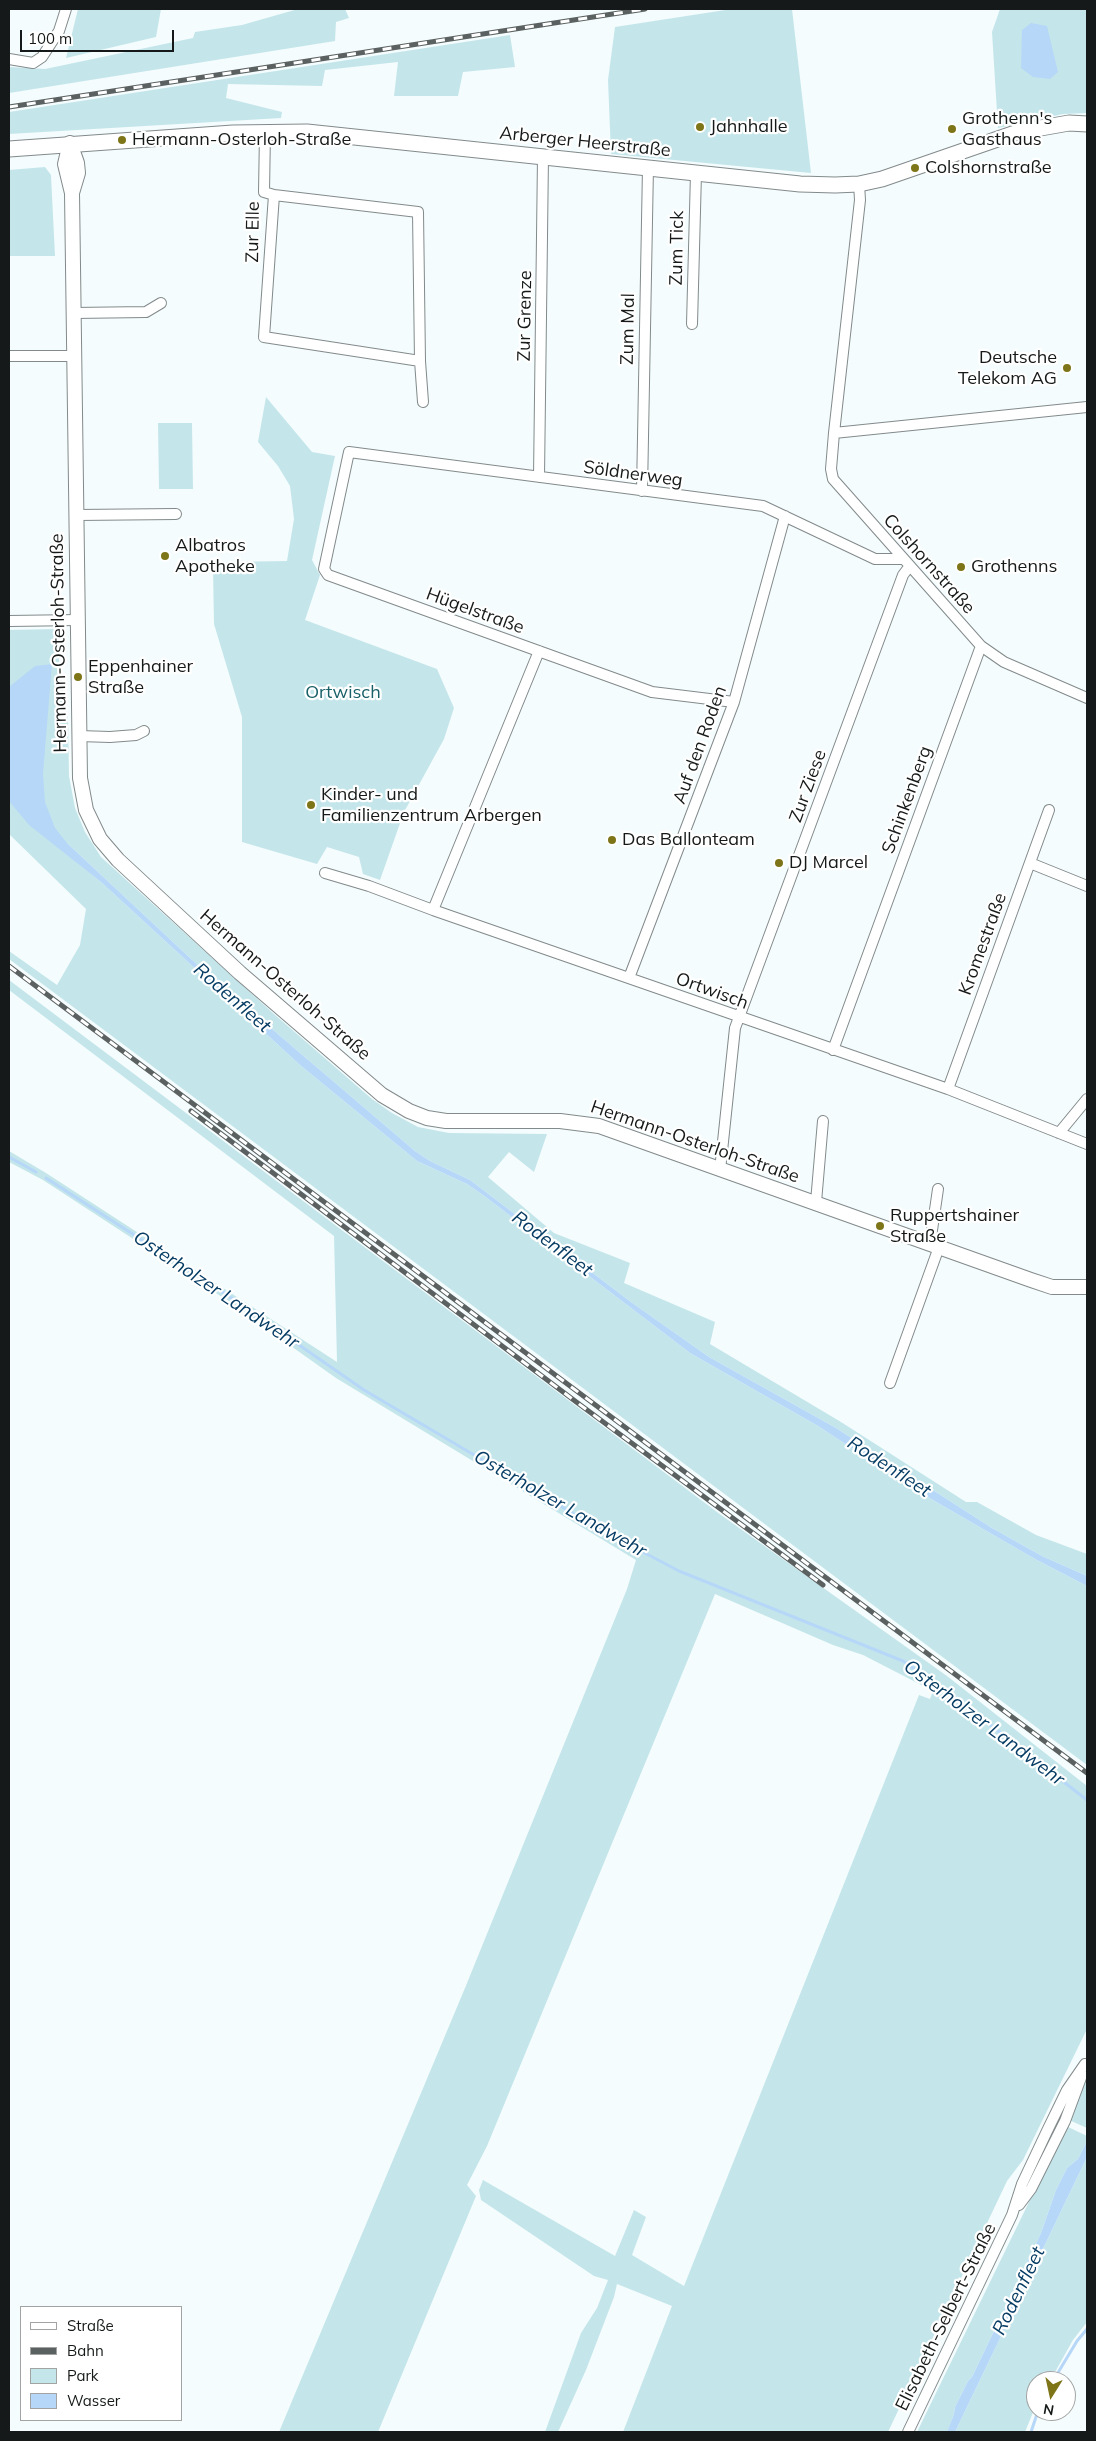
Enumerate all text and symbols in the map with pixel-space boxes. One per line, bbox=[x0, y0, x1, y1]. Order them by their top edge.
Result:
scale bar bbox=[22, 20, 176, 52]
text: 100 m bbox=[28, 29, 72, 48]
place label: Grothenn's Gasthaus bbox=[962, 108, 1052, 150]
place label: Jahnhalle bbox=[710, 116, 788, 138]
marker: Jahnhalle bbox=[694, 121, 706, 133]
street label: Arberger Heerstraße bbox=[498, 122, 672, 162]
marker: Grothenn's Gasthaus bbox=[946, 123, 958, 135]
place label: Hermann-Osterloh-Straße bbox=[132, 129, 351, 151]
marker: Hermann-Osterloh-Straße bbox=[116, 134, 128, 146]
place label: Colshornstraße bbox=[925, 157, 1052, 179]
marker: Colshornstraße bbox=[909, 162, 921, 174]
street label: Zur Elle bbox=[242, 201, 264, 263]
street label: Zum Tick bbox=[666, 210, 688, 286]
street label: Zur Grenze bbox=[513, 270, 537, 362]
street label: Zum Mal bbox=[617, 293, 639, 365]
place label: Deutsche Telekom AG bbox=[958, 347, 1057, 389]
marker: Deutsche Telekom AG bbox=[1061, 362, 1073, 374]
street label: Söldnerweg bbox=[582, 456, 684, 492]
street label: Colshornstraße bbox=[879, 510, 979, 618]
street label: Hermann-Osterloh-Straße bbox=[46, 533, 72, 753]
place label: Albatros Apotheke bbox=[175, 535, 255, 578]
marker: Albatros Apotheke bbox=[159, 550, 171, 562]
place label: Grothenns bbox=[971, 556, 1057, 578]
marker: Grothenns bbox=[955, 561, 967, 573]
street label: Hügelstraße bbox=[423, 583, 527, 639]
place label: Eppenhainer Straße bbox=[88, 656, 193, 699]
marker: Eppenhainer Straße bbox=[72, 671, 84, 683]
park label: Ortwisch bbox=[305, 682, 381, 704]
street label: Auf den Roden bbox=[669, 683, 731, 807]
street label: Schinkenberg bbox=[878, 743, 936, 857]
street label: Zur Ziese bbox=[785, 747, 831, 825]
place label: Kinder- und Familienzentrum Arbergen bbox=[321, 784, 542, 826]
marker: Kinder- und Familienzentrum Arbergen bbox=[305, 799, 317, 811]
place label: Das Ballonteam bbox=[622, 829, 755, 851]
marker: Das Ballonteam bbox=[606, 834, 618, 846]
place label: DJ Marcel bbox=[789, 852, 868, 874]
marker: DJ Marcel bbox=[773, 857, 785, 869]
street label: Kromestraße bbox=[955, 890, 1011, 998]
street label: Hermann-Osterloh-Straße bbox=[195, 905, 375, 1065]
water label: Rodenfleet bbox=[189, 958, 275, 1038]
street label: Ortwisch bbox=[673, 968, 751, 1014]
street label: Hermann-Osterloh-Straße bbox=[588, 1096, 802, 1188]
place label: Ruppertshainer Straße bbox=[890, 1205, 1019, 1248]
water label: Rodenfleet bbox=[507, 1206, 597, 1282]
marker: Ruppertshainer Straße bbox=[874, 1220, 886, 1232]
water label: Osterholzer Landwehr bbox=[129, 1226, 303, 1354]
water label: Rodenfleet bbox=[843, 1432, 935, 1502]
water label: Osterholzer Landwehr bbox=[470, 1445, 650, 1563]
water label: Osterholzer Landwehr bbox=[899, 1655, 1069, 1791]
street label: Elisabeth-Selbert-Straße bbox=[891, 2220, 1001, 2414]
water label: Rodenfleet bbox=[988, 2243, 1050, 2339]
legend bbox=[20, 2306, 182, 2421]
text: Straße bbox=[67, 2316, 114, 2335]
text: Bahn bbox=[67, 2341, 104, 2360]
text: Park bbox=[67, 2366, 99, 2385]
north arrow bbox=[1026, 2371, 1076, 2421]
text: Wasser bbox=[67, 2391, 120, 2410]
text: N bbox=[1042, 2400, 1055, 2420]

